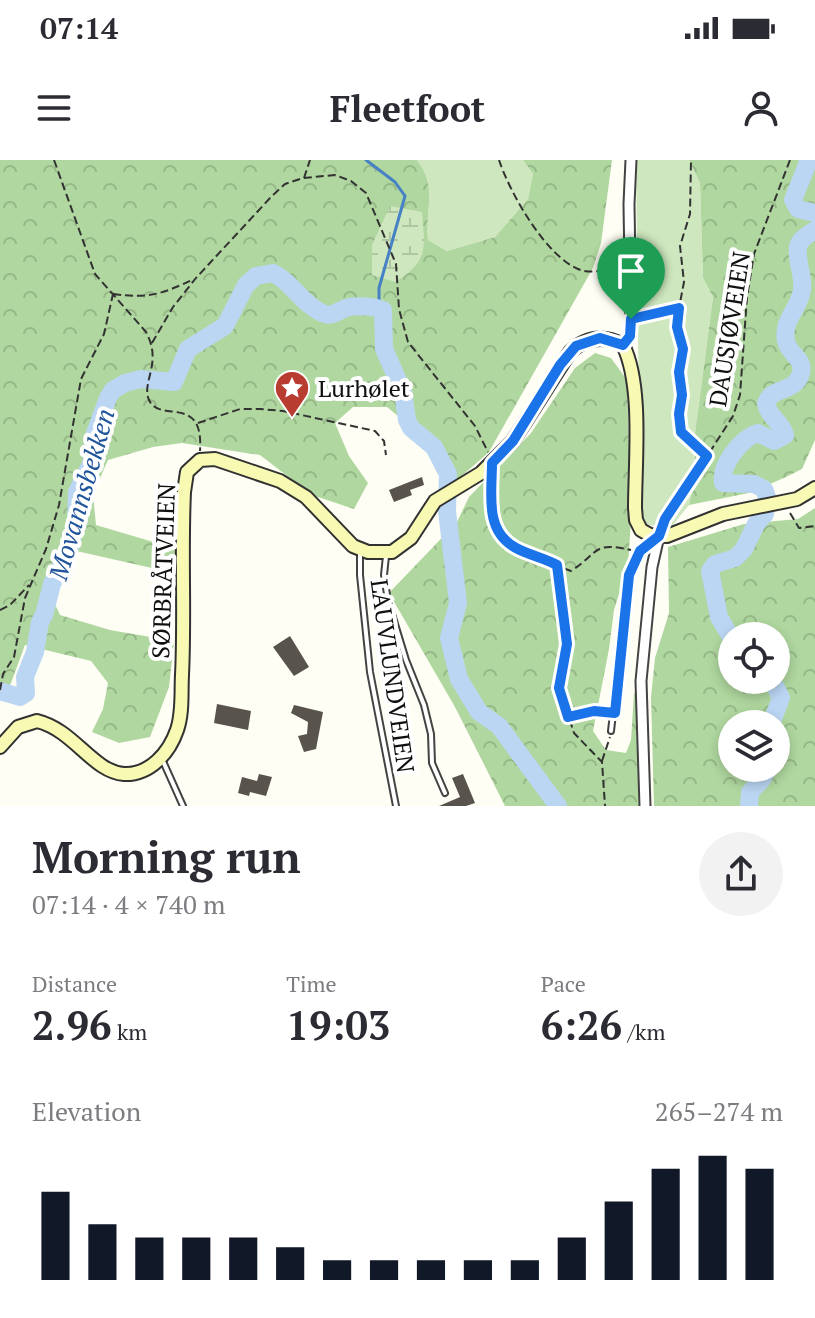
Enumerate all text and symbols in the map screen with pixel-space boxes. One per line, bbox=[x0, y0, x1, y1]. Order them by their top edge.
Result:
text: 07:14 bbox=[40, 8, 118, 48]
text: Fleetfoot bbox=[330, 85, 485, 132]
icon: menu bbox=[32, 86, 76, 130]
icon: person bbox=[739, 86, 783, 130]
pin bbox=[597, 237, 665, 319]
icon: arrive bbox=[609, 249, 653, 293]
street label: DAUSJØVEIEN bbox=[701, 249, 757, 409]
place icon: Lurhølet bbox=[273, 369, 311, 419]
place label: Lurhølet bbox=[318, 372, 410, 404]
water label: Movannsbekken bbox=[40, 404, 122, 585]
street label: SØRBRÅTVEIEN bbox=[144, 483, 182, 659]
street label: LAUVLUNDVEIEN bbox=[364, 577, 422, 775]
map controls bbox=[718, 622, 790, 782]
button: locate bbox=[718, 622, 790, 694]
button: layers bbox=[718, 710, 790, 782]
text: Morning run bbox=[32, 827, 301, 886]
button: share bbox=[699, 832, 783, 916]
text: 07:14 · 4 × 740 m bbox=[32, 887, 226, 921]
text: Distance bbox=[32, 969, 117, 998]
text: Time bbox=[286, 969, 337, 998]
text: Pace bbox=[541, 969, 586, 998]
text: 2.96 bbox=[32, 998, 112, 1051]
text: 19:03 bbox=[286, 998, 390, 1051]
text: 6:26 bbox=[541, 998, 622, 1051]
text: km bbox=[112, 1017, 147, 1046]
text: /km bbox=[622, 1017, 665, 1046]
text: Elevation bbox=[32, 1094, 141, 1128]
text: 265–274 m bbox=[655, 1094, 783, 1128]

